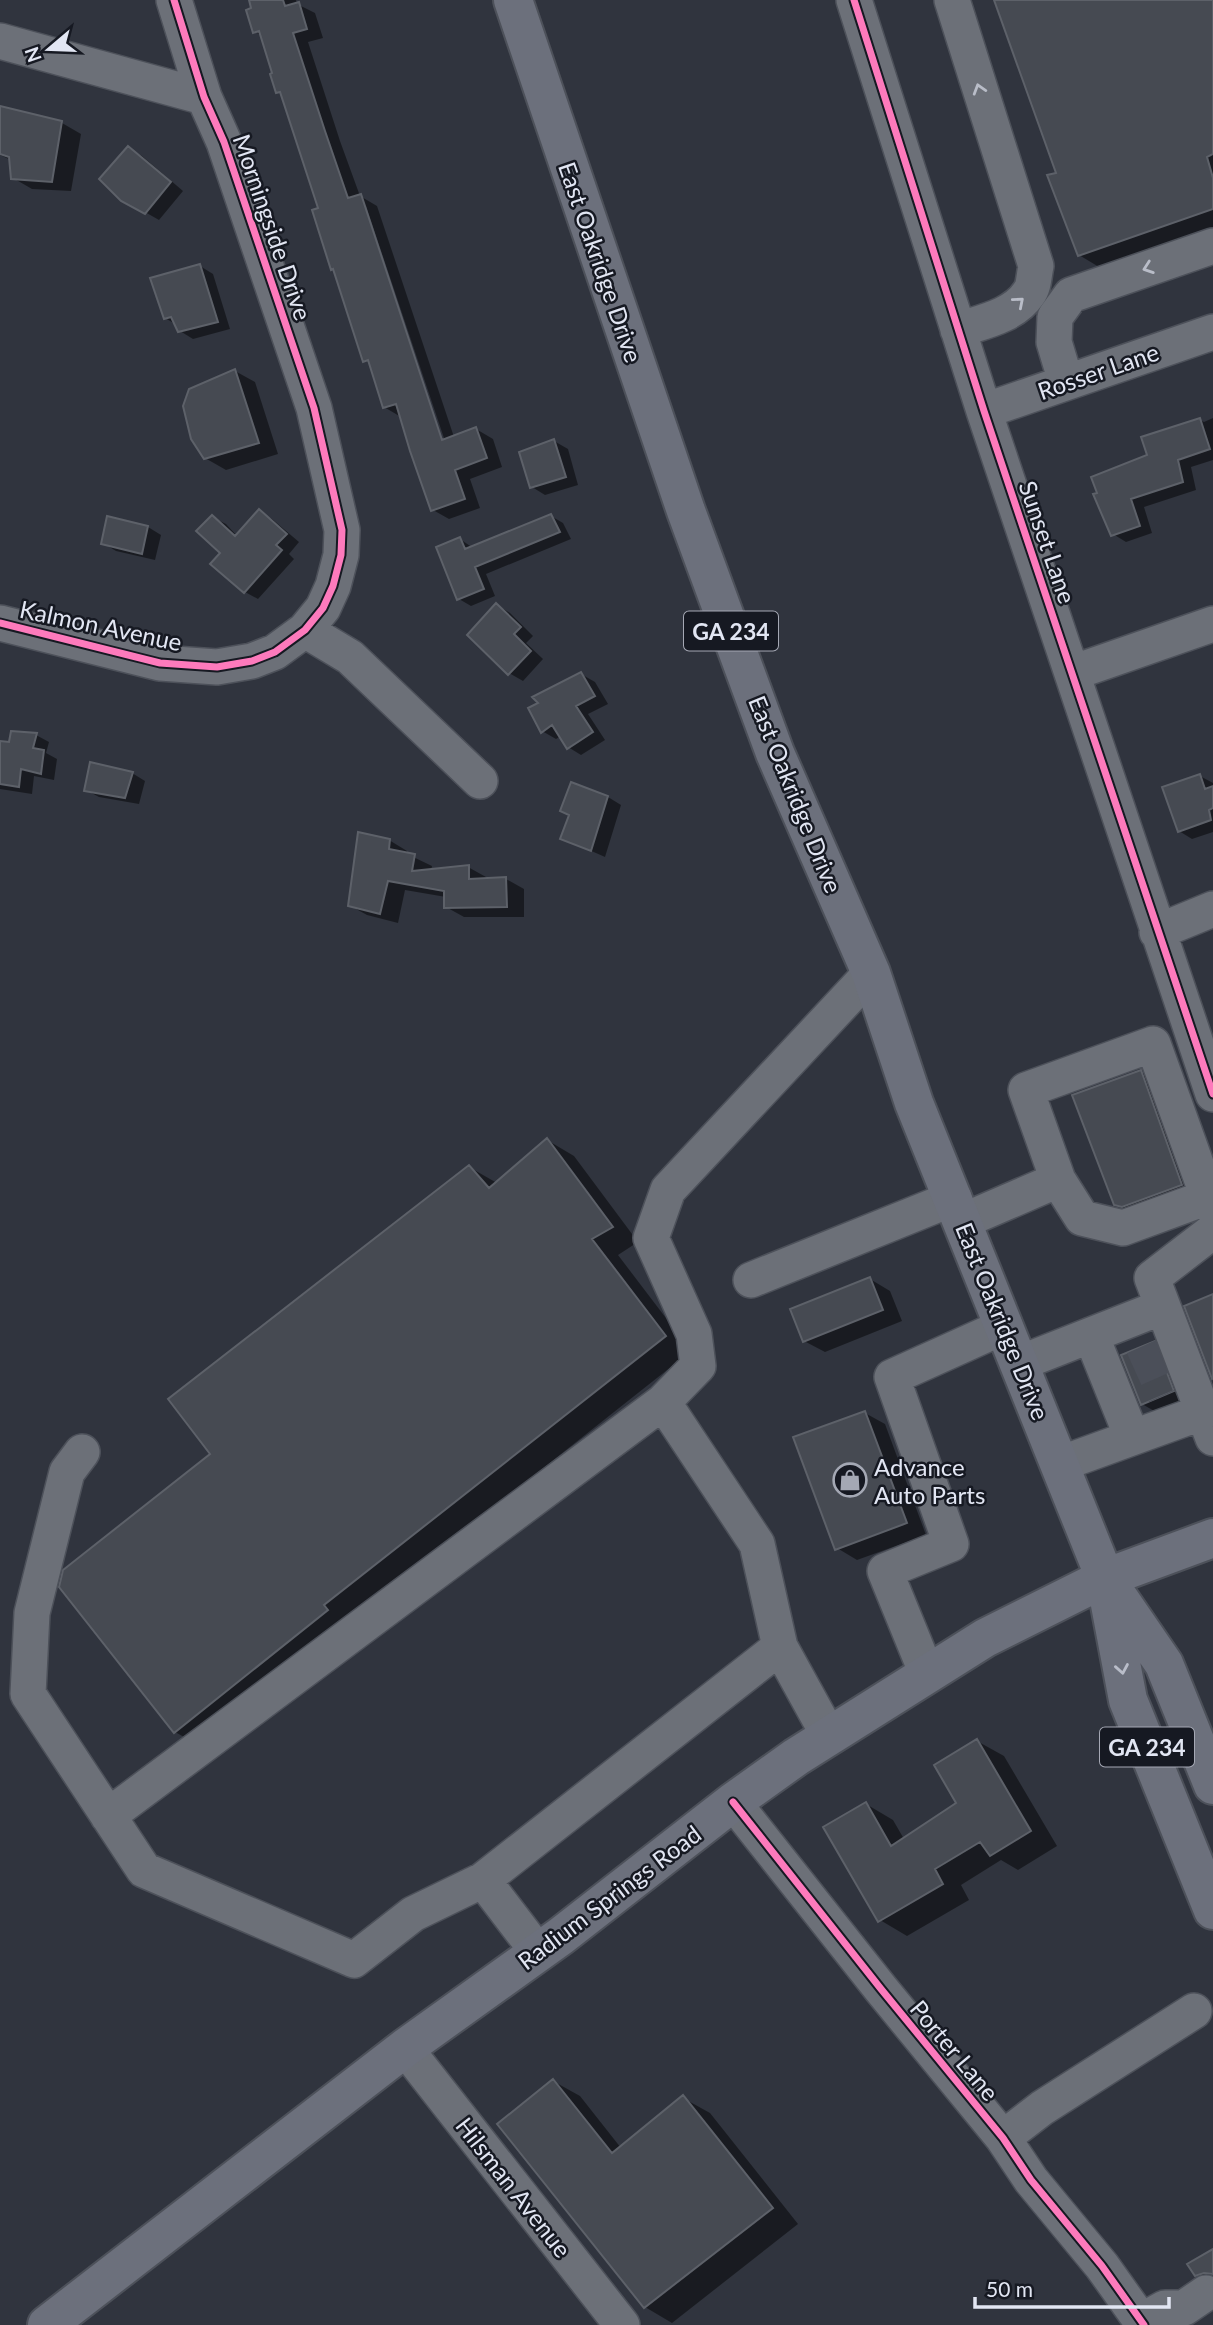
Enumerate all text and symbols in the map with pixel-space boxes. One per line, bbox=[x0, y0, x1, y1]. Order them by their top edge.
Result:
north arrow bbox=[14, 14, 84, 84]
text: N bbox=[19, 44, 46, 65]
one-way arrow bbox=[973, 83, 988, 95]
street label: Morningside Drive bbox=[228, 130, 318, 324]
street label: East Oakridge Drive bbox=[553, 158, 649, 366]
one-way arrow bbox=[1143, 260, 1155, 275]
one-way arrow bbox=[1011, 298, 1024, 310]
street label: Rosser Lane bbox=[1034, 337, 1162, 405]
street label: Sunset Lane bbox=[1014, 477, 1082, 607]
street label: Kalmon Avenue bbox=[17, 594, 185, 656]
road number: GA 234 bbox=[684, 611, 778, 650]
street label: East Oakridge Drive bbox=[743, 691, 849, 897]
street label: East Oakridge Drive bbox=[950, 1218, 1056, 1424]
place label: Advance Auto Parts bbox=[874, 1452, 985, 1509]
shop icon: Advance Auto Parts bbox=[831, 1461, 869, 1499]
one-way arrow bbox=[1114, 1663, 1129, 1675]
road number: GA 234 bbox=[1100, 1728, 1194, 1766]
street label: Radium Springs Road bbox=[512, 1819, 706, 1975]
street label: Porter Lane bbox=[905, 1994, 1005, 2106]
street label: Hilsman Avenue bbox=[450, 2111, 578, 2263]
scale bar bbox=[975, 2266, 1169, 2310]
text: 50 m bbox=[986, 2276, 1033, 2301]

